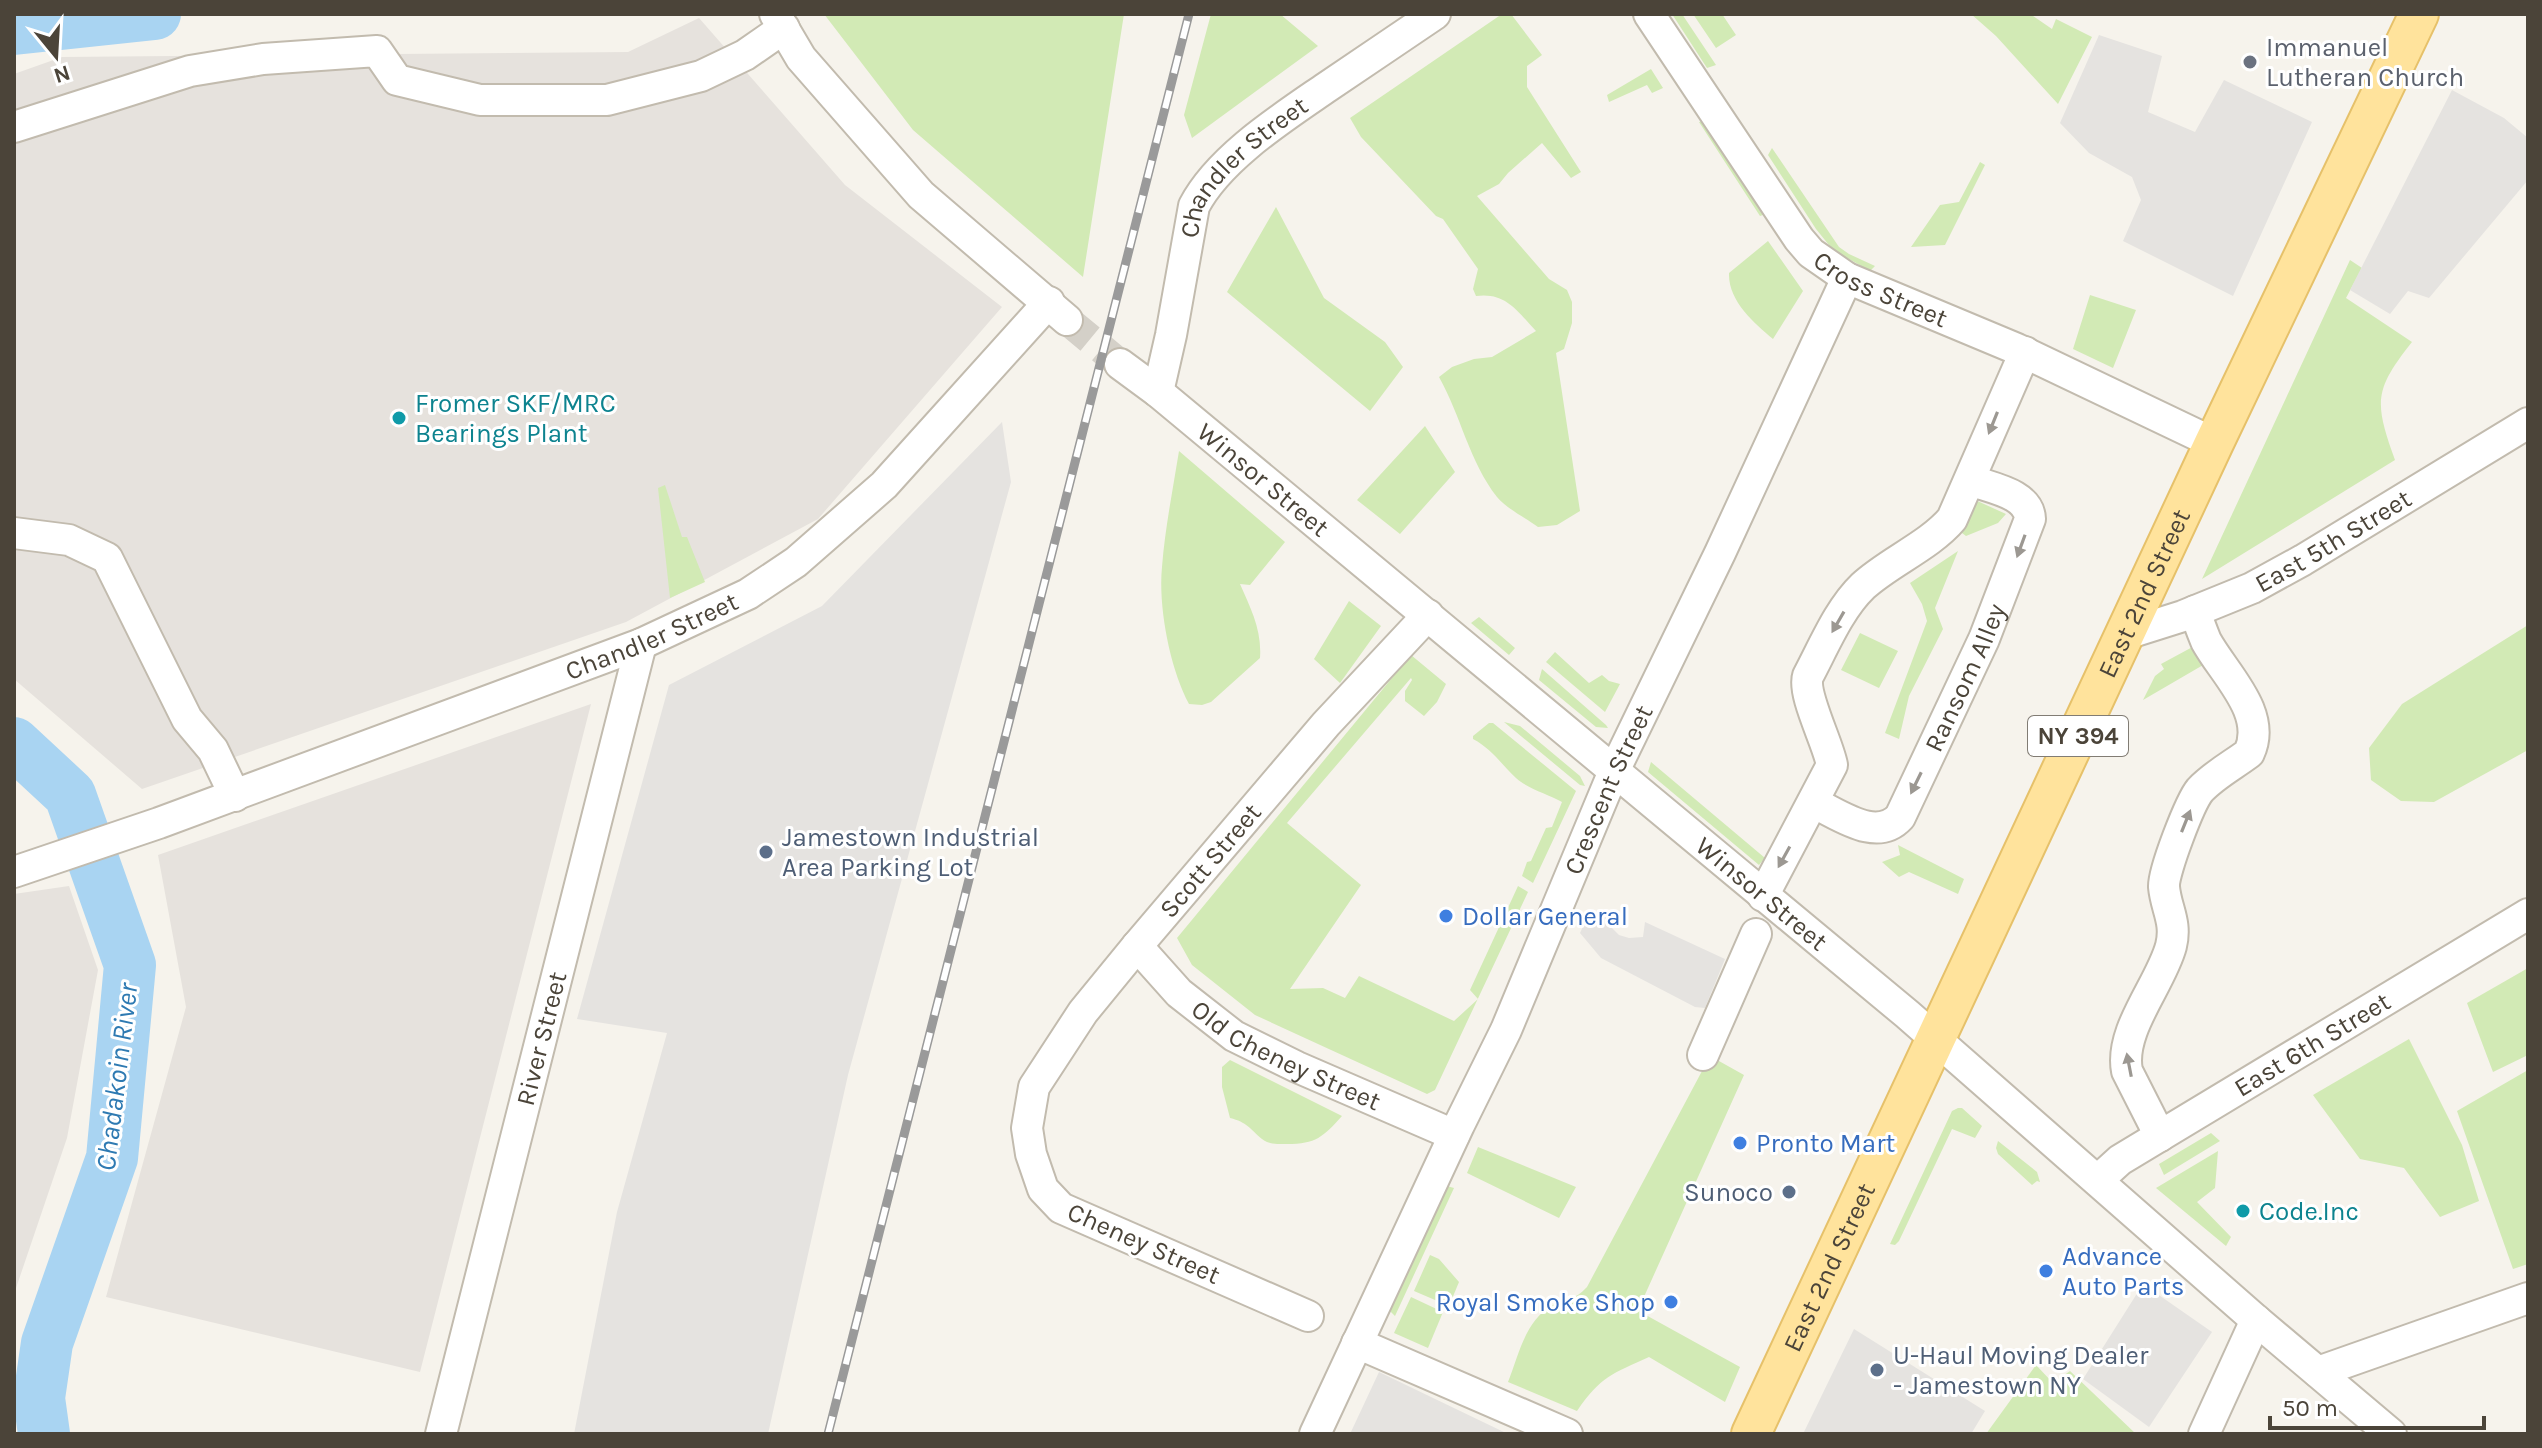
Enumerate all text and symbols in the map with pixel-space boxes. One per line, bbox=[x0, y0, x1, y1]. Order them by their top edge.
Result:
north arrow bbox=[16, 16, 96, 96]
place label: Immanuel Lutheran Church bbox=[2266, 32, 2464, 93]
marker: Immanuel Lutheran Church bbox=[2241, 53, 2259, 71]
text: N bbox=[50, 59, 73, 89]
street label: Chandler Street bbox=[1174, 90, 1314, 240]
street label: Cross Street bbox=[1808, 245, 1952, 334]
place label: Fromer SKF/MRC Bearings Plant bbox=[415, 388, 616, 449]
marker: Fromer SKF/MRC Bearings Plant bbox=[390, 409, 408, 427]
one-way arrow bbox=[1986, 411, 1999, 435]
street label: Winsor Street bbox=[1191, 416, 1335, 543]
street label: East 5th Street bbox=[2250, 483, 2417, 599]
street label: East 2nd Street bbox=[2092, 504, 2197, 683]
one-way arrow bbox=[2015, 534, 2027, 558]
street label: Chandler Street bbox=[561, 586, 743, 687]
street label: Ransom Alley bbox=[1918, 599, 2012, 757]
one-way arrow bbox=[1831, 611, 1845, 633]
street label: Crescent Street bbox=[1558, 700, 1660, 879]
road number: NY 394 bbox=[2028, 716, 2128, 756]
one-way arrow bbox=[1909, 771, 1923, 795]
street label: Scott Street bbox=[1153, 797, 1268, 924]
one-way arrow bbox=[2179, 809, 2192, 833]
place label: Jamestown Industrial Area Parking Lot bbox=[782, 822, 1039, 883]
street label: Winsor Street bbox=[1689, 830, 1834, 957]
marker: Jamestown Industrial Area Parking Lot bbox=[757, 843, 775, 861]
one-way arrow bbox=[1777, 846, 1790, 869]
place label: Dollar General bbox=[1462, 901, 1628, 932]
marker: Dollar General bbox=[1437, 907, 1455, 925]
street label: River Street bbox=[510, 968, 574, 1109]
water label: Chadakoin River bbox=[89, 980, 145, 1173]
street label: East 6th Street bbox=[2229, 986, 2396, 1103]
street label: Old Cheney Street bbox=[1185, 994, 1385, 1117]
one-way arrow bbox=[2122, 1053, 2134, 1078]
place label: Pronto Mart bbox=[1756, 1128, 1896, 1159]
marker: Pronto Mart bbox=[1731, 1134, 1749, 1152]
place label: Sunoco bbox=[1684, 1177, 1773, 1208]
street label: East 2nd Street bbox=[1777, 1178, 1882, 1357]
marker: Sunoco bbox=[1780, 1183, 1798, 1201]
street label: Cheney Street bbox=[1063, 1196, 1225, 1291]
place label: Code.Inc bbox=[2259, 1196, 2359, 1227]
marker: Code.Inc bbox=[2234, 1202, 2252, 1220]
place label: Advance Auto Parts bbox=[2062, 1241, 2184, 1302]
marker: Advance Auto Parts bbox=[2037, 1262, 2055, 1280]
place label: Royal Smoke Shop bbox=[1436, 1287, 1655, 1318]
marker: Royal Smoke Shop bbox=[1662, 1293, 1680, 1311]
place label: U-Haul Moving Dealer - Jamestown NY bbox=[1893, 1340, 2149, 1401]
marker: U-Haul Moving Dealer - Jamestown NY bbox=[1868, 1361, 1886, 1379]
scale bar bbox=[2270, 1380, 2484, 1430]
text: 50 m bbox=[2282, 1394, 2338, 1422]

